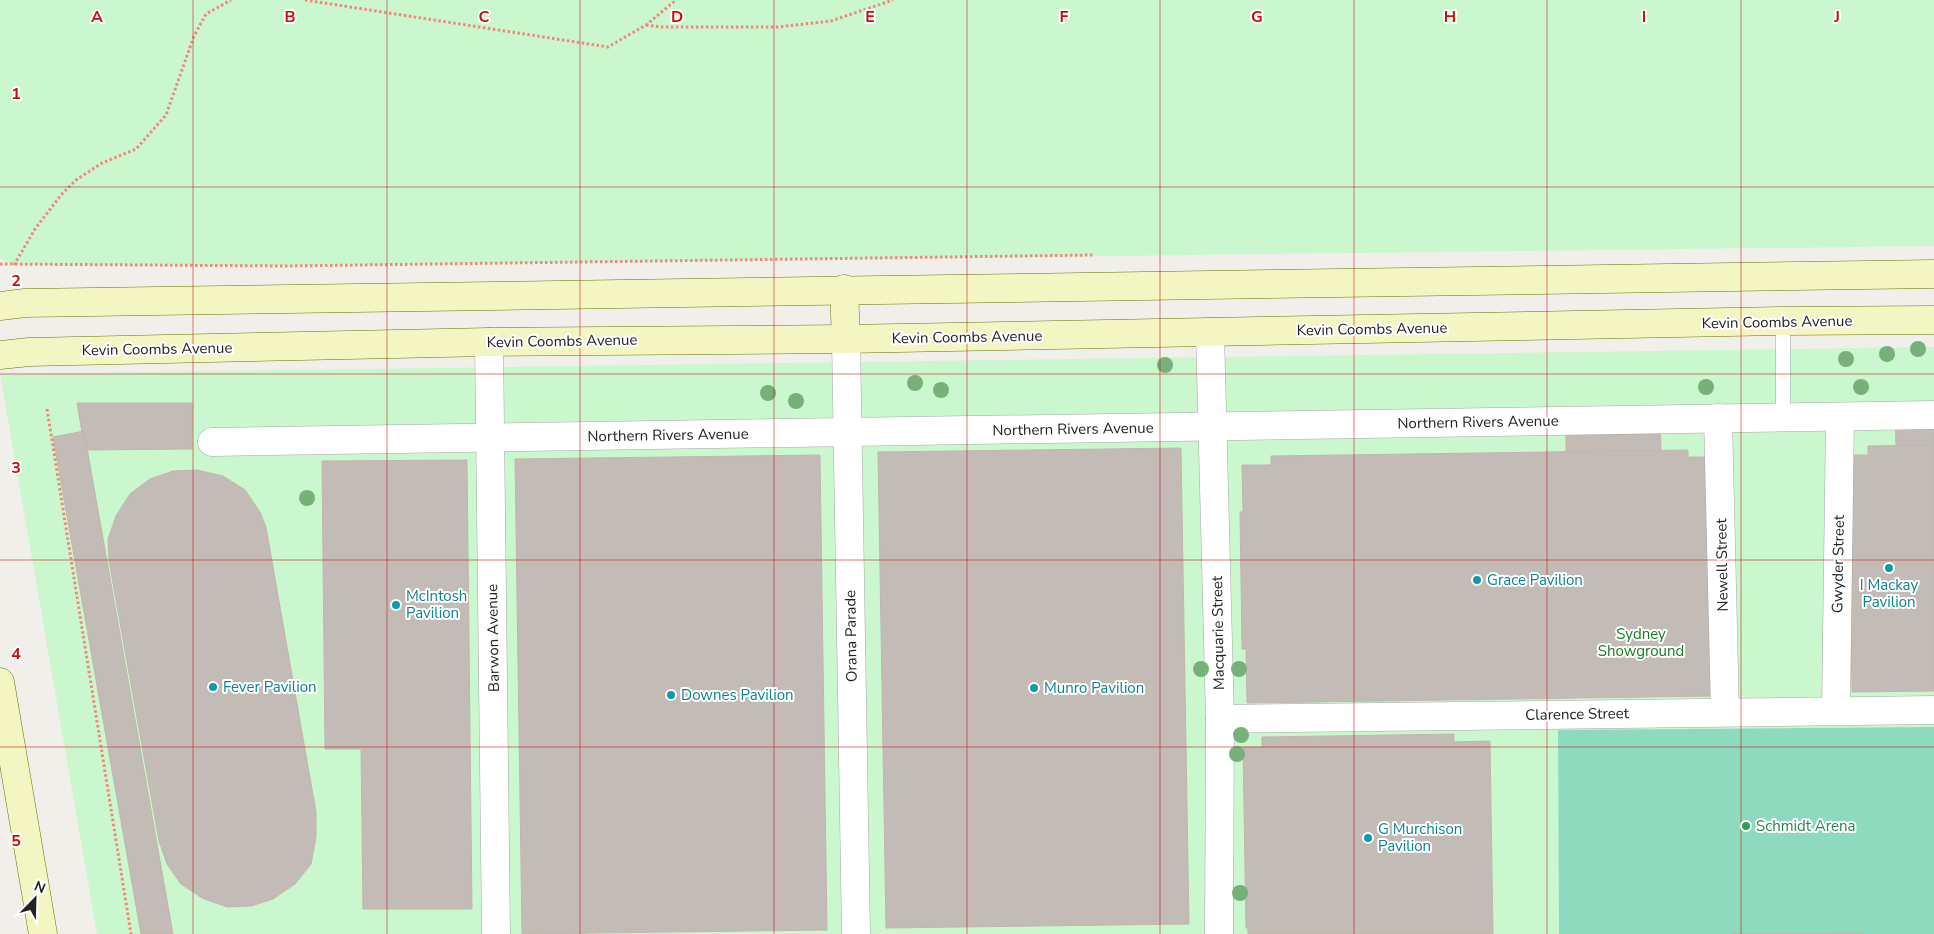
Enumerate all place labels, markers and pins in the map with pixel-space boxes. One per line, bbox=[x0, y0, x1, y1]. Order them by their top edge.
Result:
marker: I Mackay Pavilion bbox=[1883, 562, 1895, 574]
place label: Grace Pavilion bbox=[1487, 570, 1583, 590]
marker: Grace Pavilion bbox=[1471, 574, 1483, 586]
place label: I Mackay Pavilion bbox=[1860, 575, 1918, 612]
place label: McIntosh Pavilion bbox=[406, 586, 467, 623]
marker: McIntosh Pavilion bbox=[390, 599, 402, 611]
place label: Fever Pavilion bbox=[223, 677, 317, 697]
place label: Munro Pavilion bbox=[1044, 678, 1144, 698]
marker: Fever Pavilion bbox=[207, 681, 219, 693]
marker: Munro Pavilion bbox=[1028, 682, 1040, 694]
place label: Downes Pavilion bbox=[681, 685, 794, 705]
marker: Downes Pavilion bbox=[665, 689, 677, 701]
place label: Schmidt Arena bbox=[1756, 816, 1856, 836]
place label: G Murchison Pavilion bbox=[1378, 819, 1462, 856]
marker: Schmidt Arena bbox=[1740, 820, 1752, 832]
marker: G Murchison Pavilion bbox=[1362, 832, 1374, 844]

